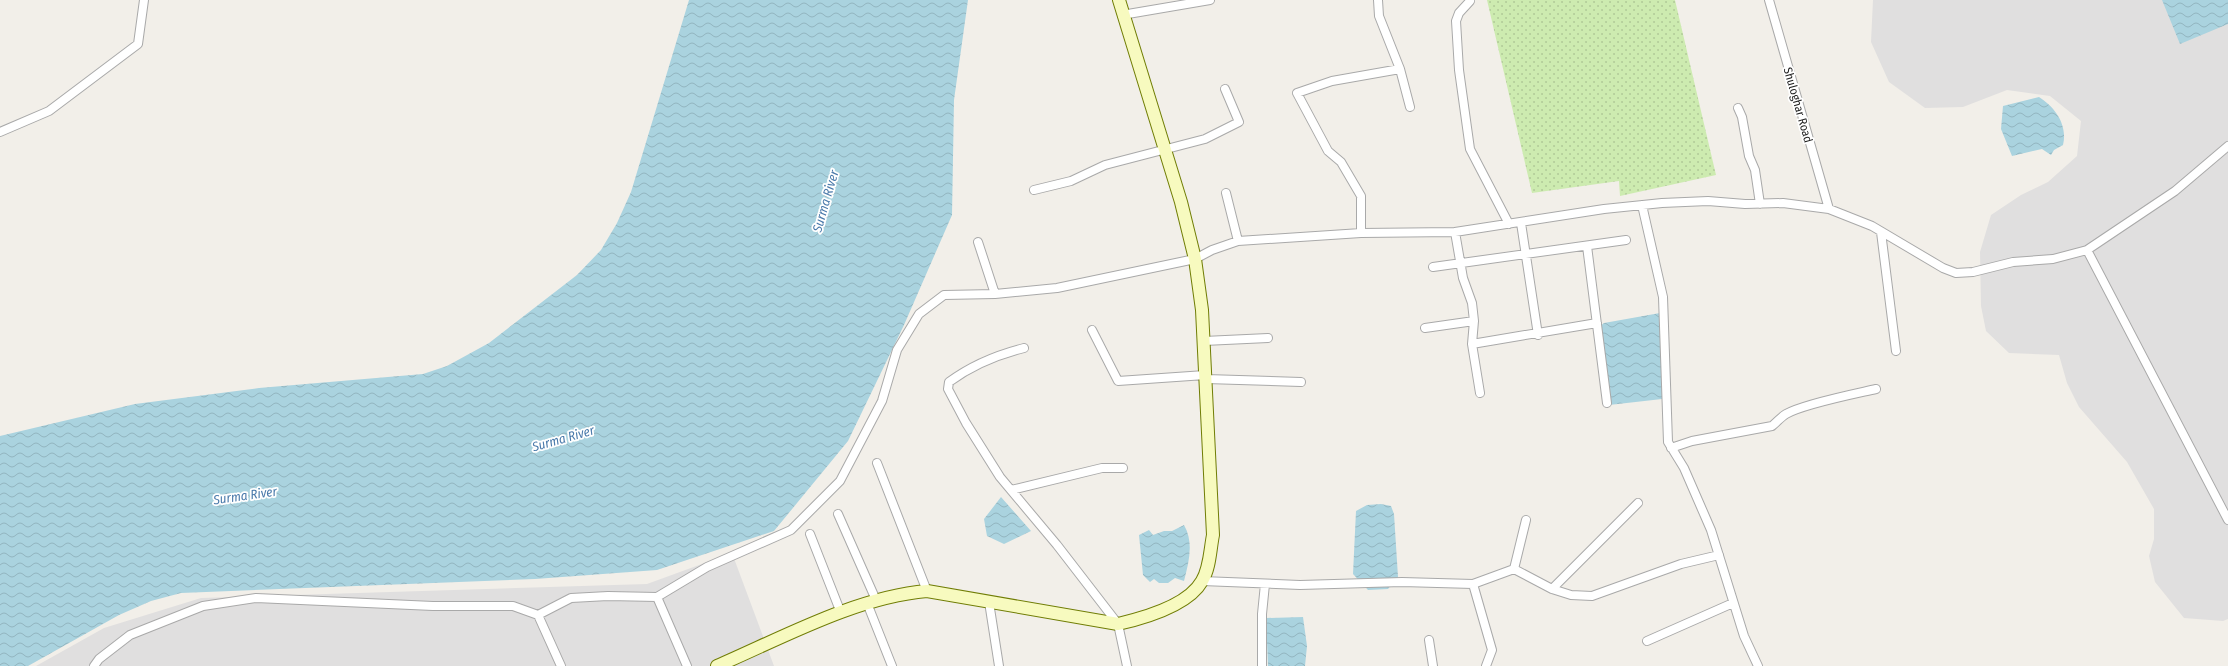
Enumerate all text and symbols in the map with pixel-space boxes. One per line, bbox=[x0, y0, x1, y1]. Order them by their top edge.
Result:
street label: Shuloghar Road bbox=[1781, 66, 1815, 144]
water label: Surma River bbox=[809, 168, 842, 235]
water label: Surma River bbox=[529, 422, 596, 455]
water label: Surma River bbox=[211, 484, 278, 508]

